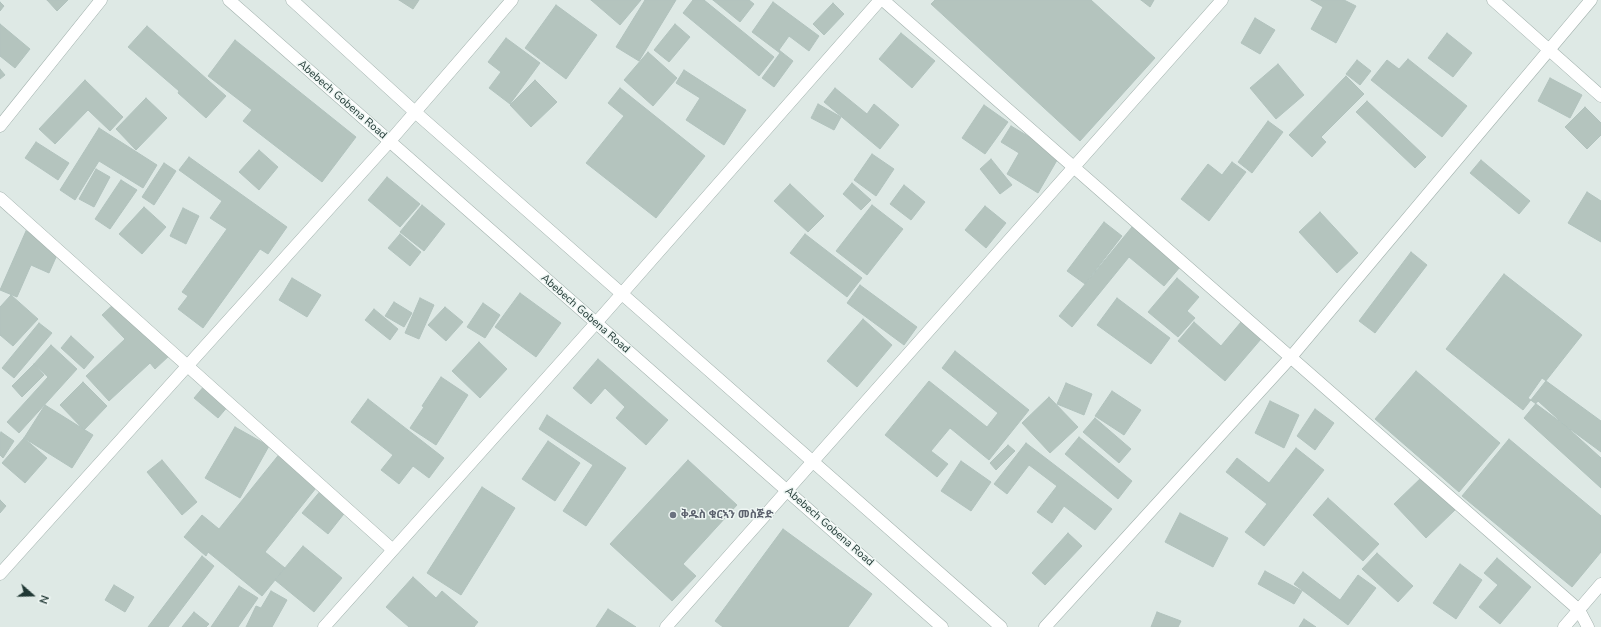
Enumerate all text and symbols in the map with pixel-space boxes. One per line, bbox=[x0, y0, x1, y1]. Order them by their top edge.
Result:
street label: Abebech Gobena Road bbox=[295, 58, 389, 142]
street label: Abebech Gobena Road bbox=[538, 272, 632, 356]
street label: Abebech Gobena Road bbox=[782, 485, 876, 569]
place label: ቅዱስ ቁርኣን መስጅድ bbox=[681, 508, 774, 522]
marker: ቅዱስ ቁርኣን መስጅድ bbox=[668, 510, 678, 520]
north arrow bbox=[12, 575, 52, 615]
text: N bbox=[35, 593, 52, 606]

